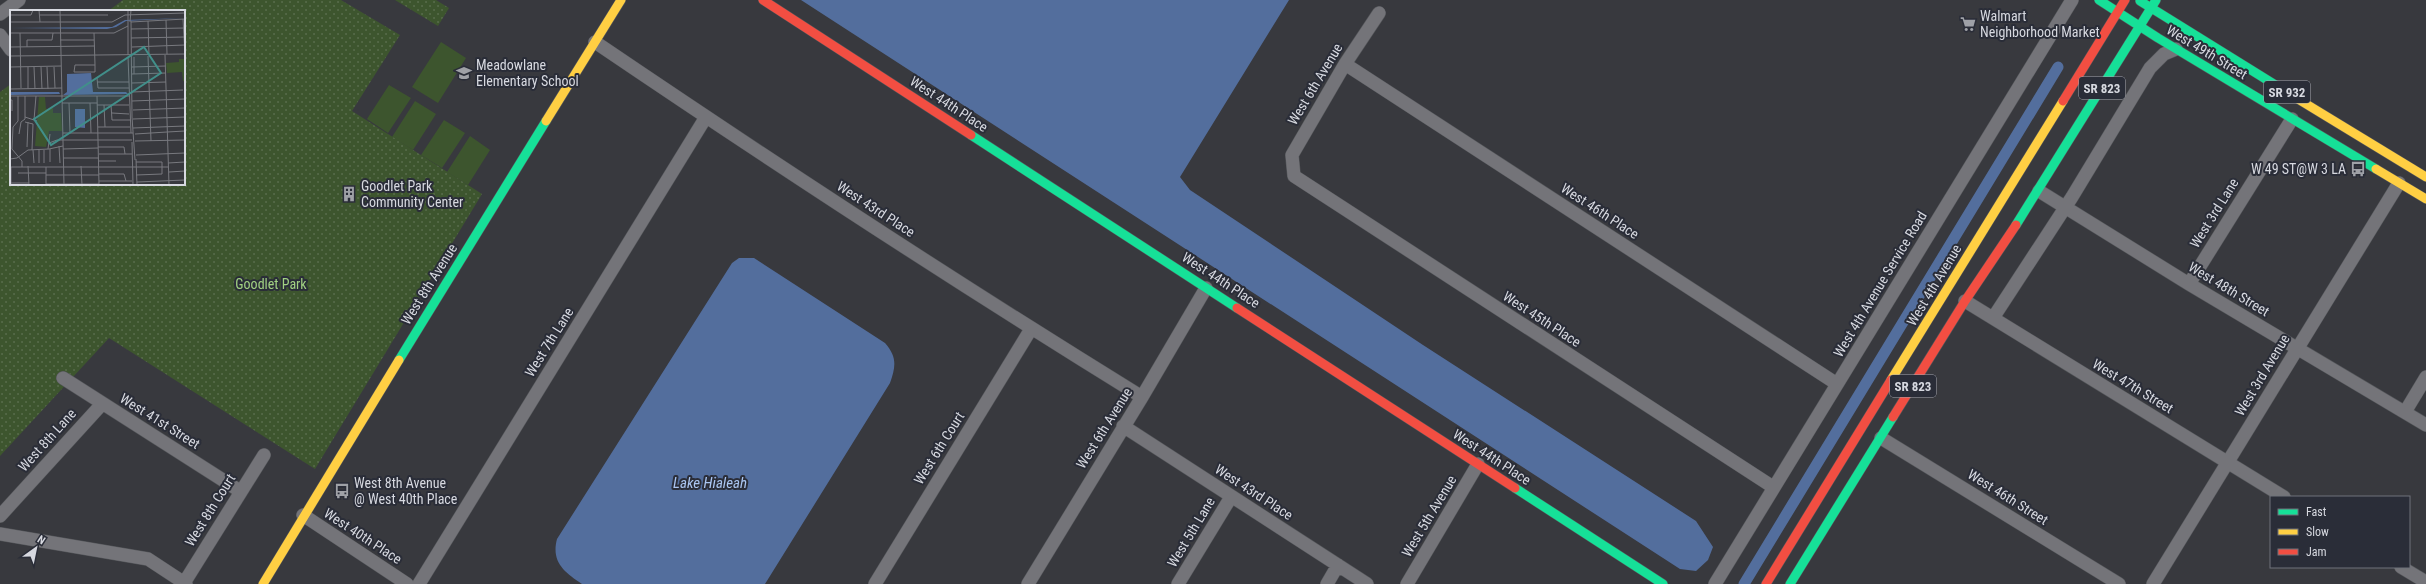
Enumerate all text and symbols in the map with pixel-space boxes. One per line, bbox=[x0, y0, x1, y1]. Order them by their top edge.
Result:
place label: Walmart Neighborhood Market bbox=[1980, 8, 2100, 40]
inset map bbox=[10, 10, 185, 185]
supermarket icon: Walmart Neighborhood Market bbox=[1959, 15, 1977, 33]
street label: West 49th Street bbox=[2164, 22, 2250, 82]
street label: West 6th Avenue bbox=[1284, 40, 1346, 128]
place label: Meadowlane Elementary School bbox=[476, 57, 579, 89]
school or university icon: Meadowlane Elementary School bbox=[455, 64, 473, 82]
street label: West 44th Place bbox=[907, 73, 991, 135]
road number: SR 823 bbox=[2079, 77, 2125, 99]
road number: SR 932 bbox=[2264, 81, 2310, 103]
bus stop icon: W 49 ST@W 3 LA bbox=[2349, 160, 2367, 178]
place label: W 49 ST@W 3 LA bbox=[2251, 161, 2346, 177]
street label: West 3rd Lane bbox=[2186, 175, 2242, 251]
place label: Goodlet Park Community Center bbox=[361, 178, 463, 210]
street label: West 43rd Place bbox=[834, 178, 918, 240]
street label: West 46th Place bbox=[1558, 180, 1642, 242]
building icon: Goodlet Park Community Center bbox=[340, 185, 358, 203]
street label: West 4th Avenue Service Road bbox=[1830, 208, 1930, 360]
street label: West 8th Avenue bbox=[398, 240, 460, 327]
street label: West 4th Avenue bbox=[1903, 241, 1965, 329]
street label: West 44th Place bbox=[1179, 249, 1263, 311]
street label: West 48th Street bbox=[2186, 259, 2272, 319]
park label: Goodlet Park bbox=[235, 276, 307, 292]
street label: West 45th Place bbox=[1500, 288, 1584, 350]
street label: West 7th Lane bbox=[521, 304, 577, 380]
street label: West 3rd Avenue bbox=[2231, 331, 2293, 419]
street label: West 47th Street bbox=[2090, 356, 2176, 416]
road number: SR 823 bbox=[1890, 375, 1936, 397]
street label: West 6th Avenue bbox=[1073, 384, 1135, 471]
street label: West 41st Street bbox=[117, 390, 203, 452]
street label: West 8th Lane bbox=[15, 405, 79, 475]
street label: West 6th Court bbox=[910, 409, 968, 487]
street label: West 44th Place bbox=[1450, 426, 1534, 488]
street label: West 43rd Place bbox=[1212, 461, 1296, 523]
street label: West 46th Street bbox=[1965, 466, 2051, 528]
street label: West 8th Court bbox=[181, 471, 239, 549]
street label: West 5th Avenue bbox=[1398, 472, 1460, 560]
water label: Lake Hialeah bbox=[673, 474, 747, 492]
place label: West 8th Avenue @ West 40th Place bbox=[354, 475, 458, 507]
bus stop icon: West 8th Avenue @ West 40th Place bbox=[333, 482, 351, 500]
street label: West 5th Lane bbox=[1164, 494, 1218, 570]
legend bbox=[2270, 496, 2410, 568]
street label: West 40th Place bbox=[321, 505, 405, 567]
text: Fast bbox=[2306, 505, 2327, 519]
text: Slow bbox=[2306, 525, 2329, 539]
north arrow bbox=[16, 528, 56, 568]
text: N bbox=[35, 533, 48, 547]
text: Jam bbox=[2306, 545, 2327, 559]

